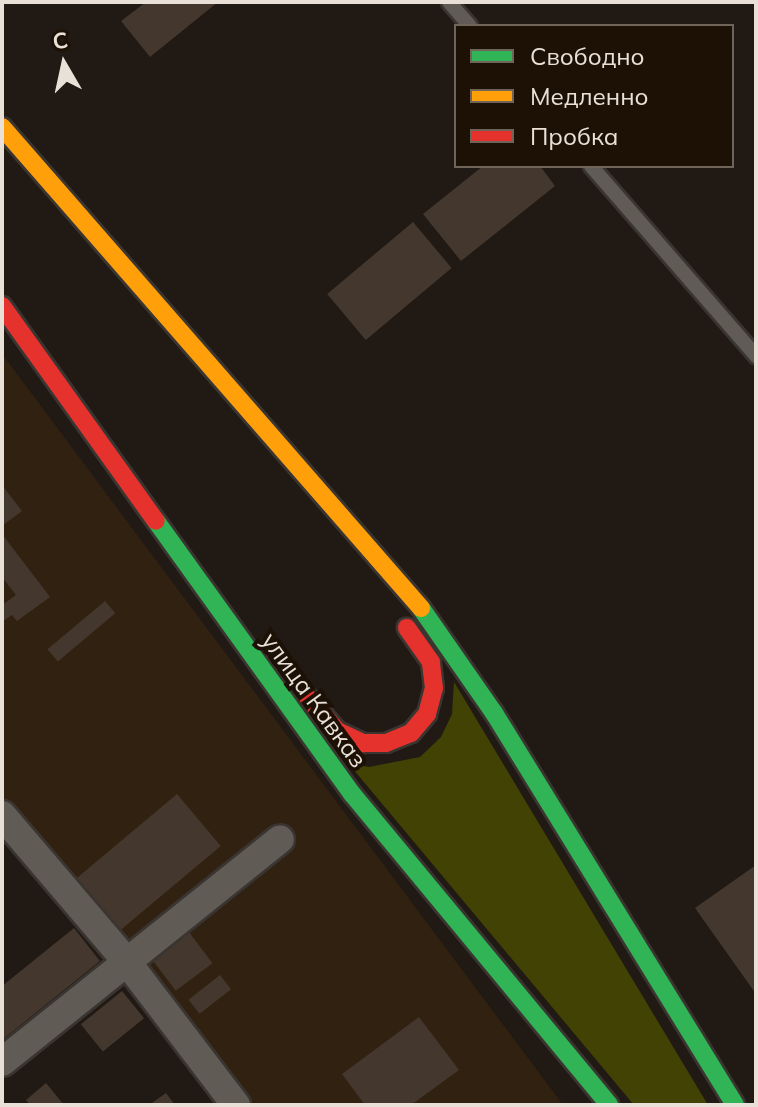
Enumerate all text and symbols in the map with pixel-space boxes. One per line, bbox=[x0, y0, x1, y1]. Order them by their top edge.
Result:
north arrow bbox=[24, 24, 104, 104]
legend bbox=[454, 24, 734, 168]
text: С bbox=[51, 25, 70, 55]
text: Свободно bbox=[530, 41, 645, 71]
text: Медленно bbox=[530, 81, 649, 111]
text: Пробка bbox=[530, 121, 618, 151]
street label: улица Кавказ bbox=[255, 627, 373, 773]

